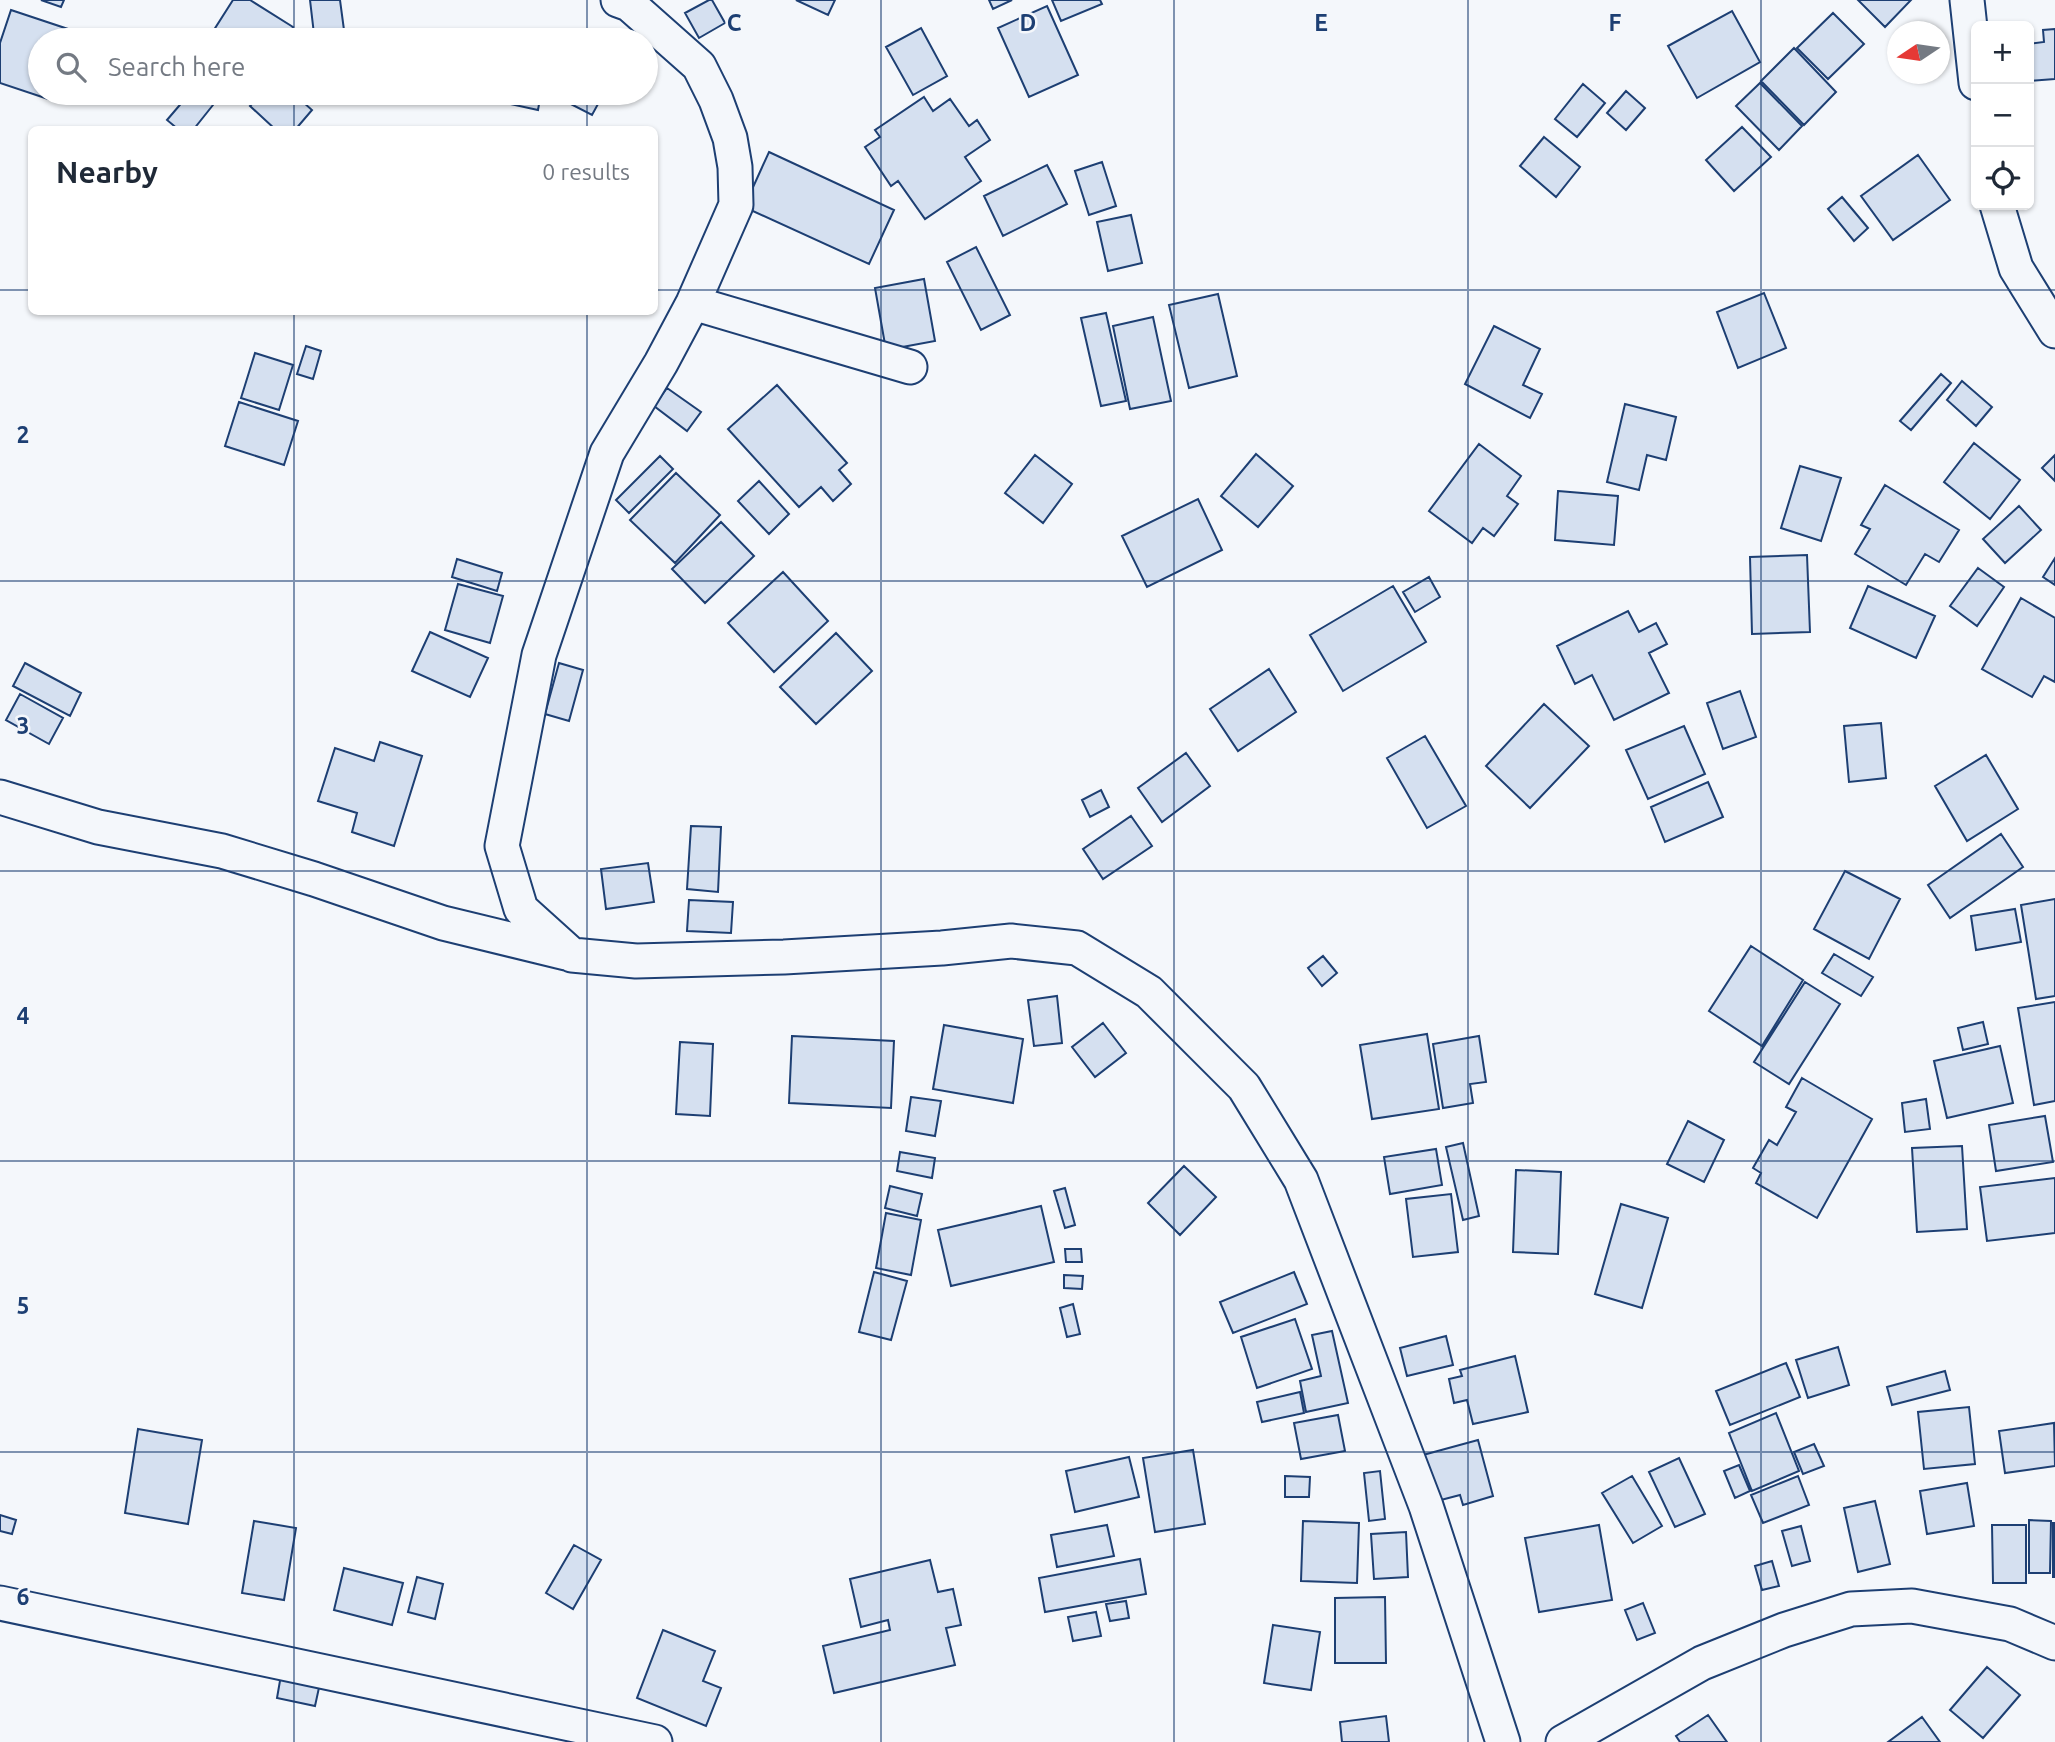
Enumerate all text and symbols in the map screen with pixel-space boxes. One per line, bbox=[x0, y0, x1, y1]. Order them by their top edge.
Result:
text: C bbox=[727, 10, 742, 35]
text: D bbox=[1020, 10, 1036, 35]
text: E bbox=[1314, 10, 1328, 35]
text: F bbox=[1609, 10, 1622, 35]
north arrow bbox=[1887, 21, 1950, 84]
map controls bbox=[1971, 21, 2034, 210]
button: + bbox=[1971, 21, 2034, 84]
search box bbox=[28, 28, 658, 105]
icon: search bbox=[52, 48, 90, 86]
text: Search here bbox=[108, 52, 245, 81]
button: − bbox=[1971, 84, 2034, 147]
button: locate bbox=[1971, 147, 2034, 210]
text: Nearby bbox=[56, 155, 158, 189]
text: 0 results bbox=[542, 159, 630, 184]
text: 2 bbox=[17, 422, 29, 447]
text: 3 bbox=[17, 713, 29, 738]
text: 4 bbox=[17, 1003, 30, 1028]
text: 5 bbox=[17, 1293, 29, 1318]
text: 6 bbox=[17, 1584, 30, 1609]

